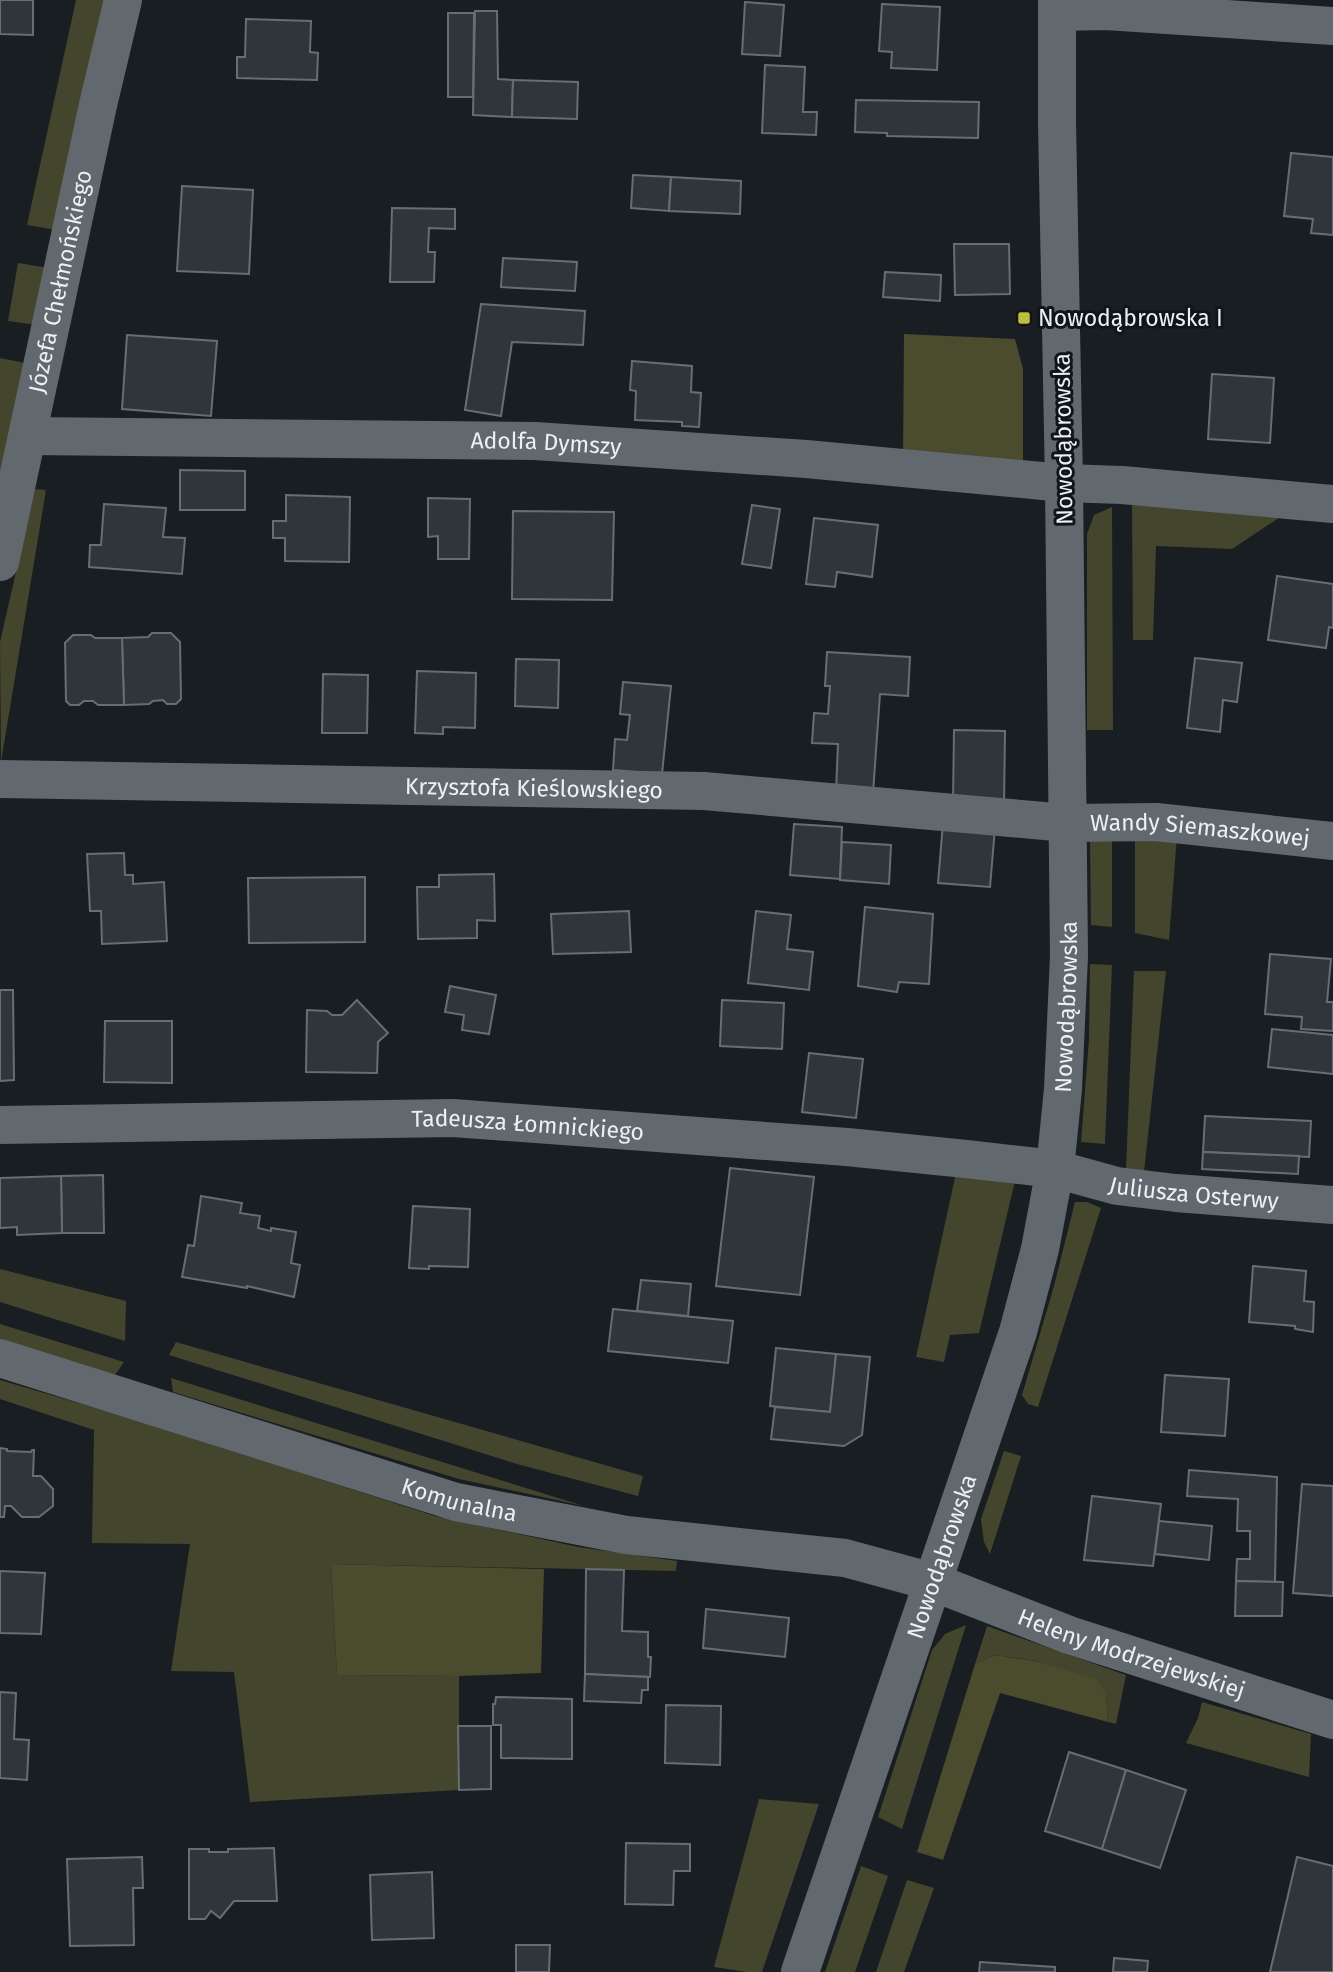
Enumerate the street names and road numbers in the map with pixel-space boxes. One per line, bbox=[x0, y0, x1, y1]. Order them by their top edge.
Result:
street label: Józefa Chełmońskiego bbox=[23, 167, 98, 396]
street label: Nowodąbrowska bbox=[1048, 353, 1078, 525]
street label: Adolfa Dymszy bbox=[470, 426, 623, 461]
street label: Krzysztofa Kieślowskiego bbox=[405, 772, 663, 804]
street label: Wandy Siemaszkowej bbox=[1090, 808, 1311, 852]
street label: Nowodąbrowska bbox=[1049, 921, 1083, 1093]
street label: Tadeusza Łomnickiego bbox=[411, 1104, 645, 1146]
street label: Juliusza Osterwy bbox=[1106, 1170, 1280, 1215]
street label: Nowodąbrowska bbox=[901, 1471, 983, 1642]
street label: Komunalna bbox=[398, 1472, 519, 1528]
street label: Heleny Modrzejewskiej bbox=[1014, 1602, 1249, 1705]

